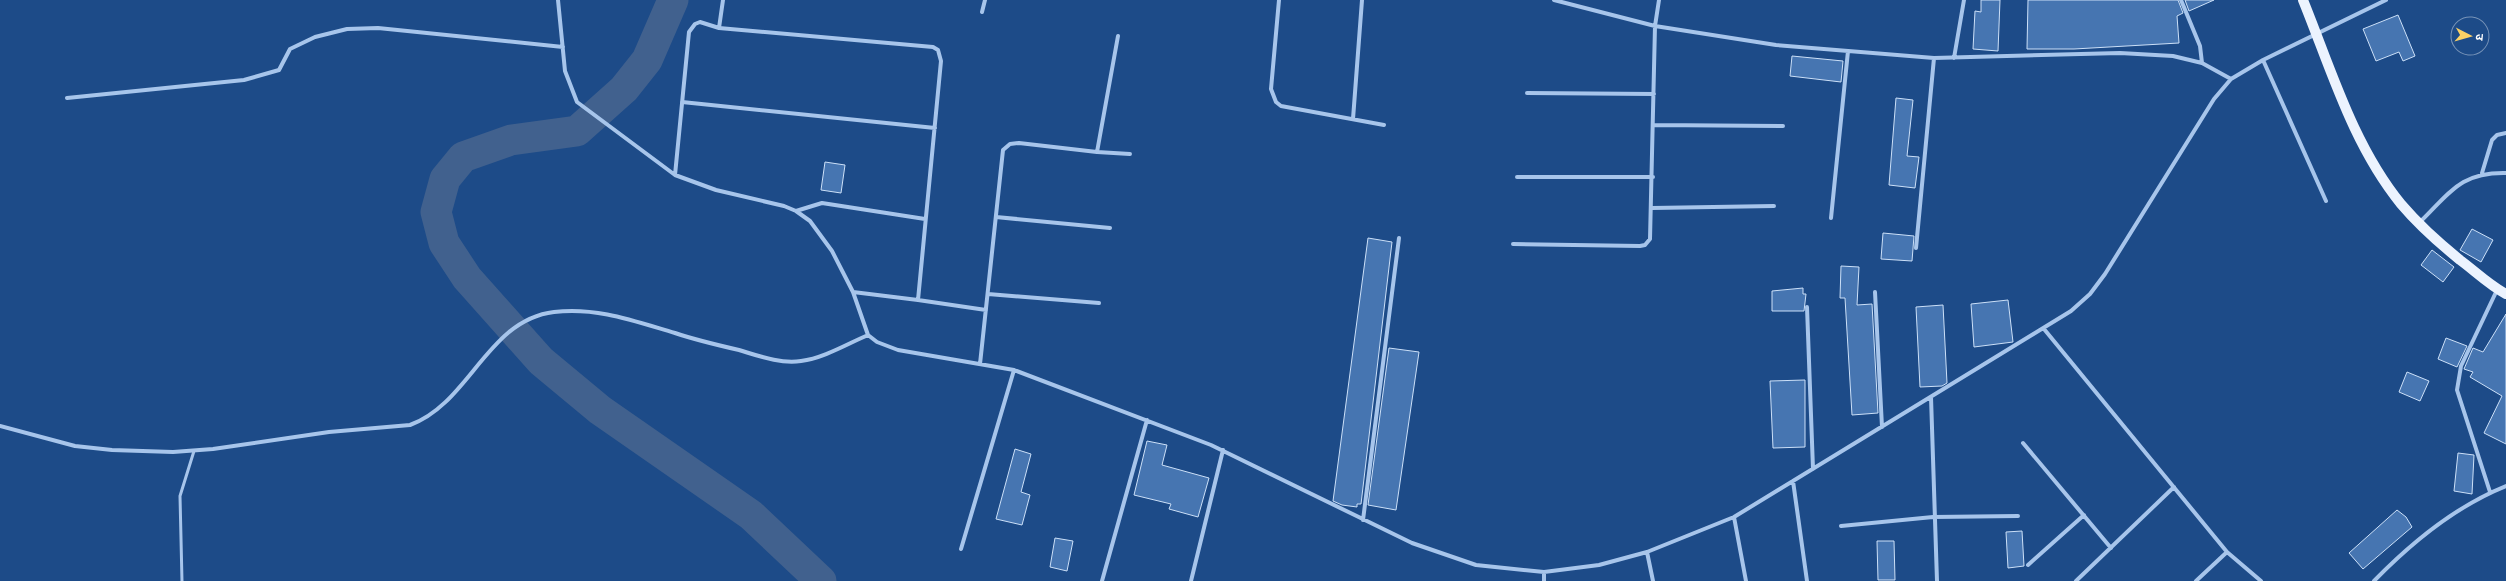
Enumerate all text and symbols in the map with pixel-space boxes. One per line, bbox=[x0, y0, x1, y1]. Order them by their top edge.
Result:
north arrow bbox=[2450, 16, 2490, 56]
text: उ bbox=[2473, 33, 2487, 42]

